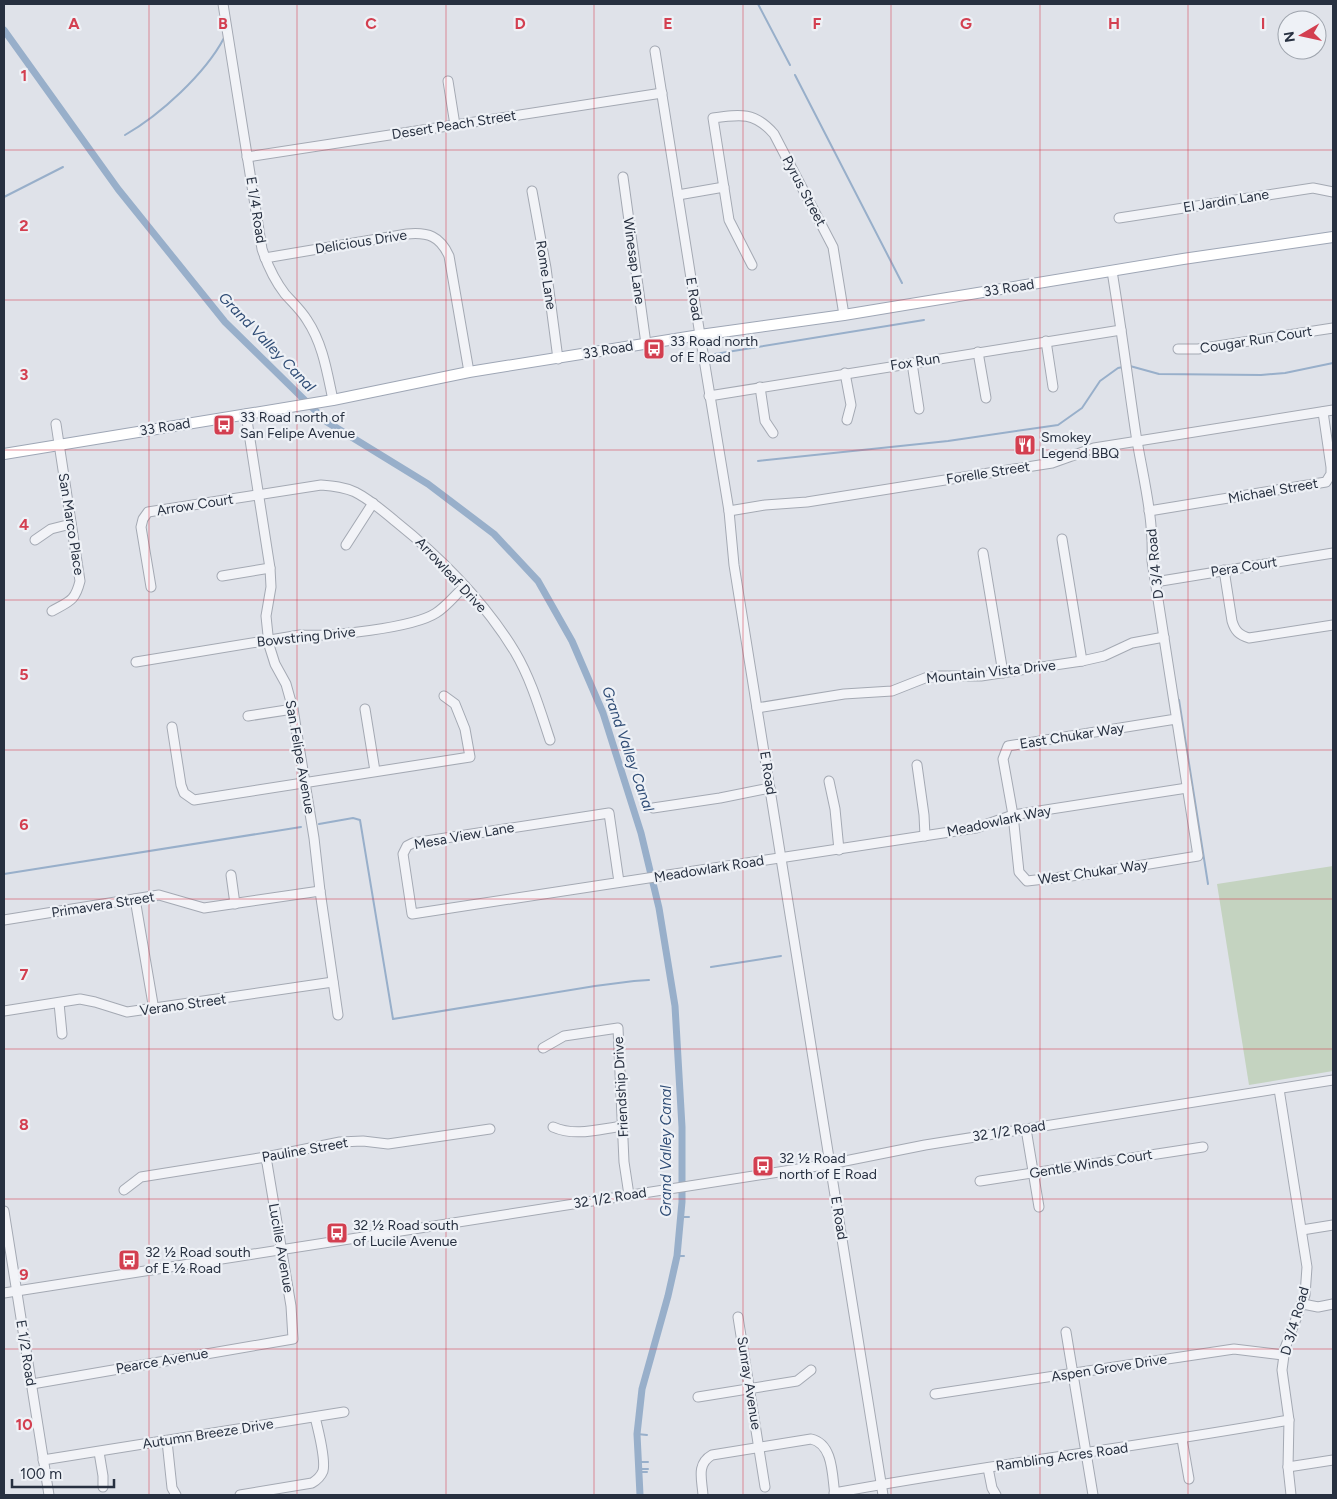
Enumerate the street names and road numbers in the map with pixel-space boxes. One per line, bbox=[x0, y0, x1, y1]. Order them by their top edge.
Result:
street label: Desert Peach Street bbox=[391, 107, 517, 143]
street label: Pyrus Street bbox=[778, 153, 830, 229]
street label: E 1/4 Road bbox=[242, 175, 270, 245]
street label: El Jardin Lane bbox=[1182, 186, 1270, 216]
street label: Winesap Lane bbox=[619, 217, 649, 306]
street label: Delicious Drive bbox=[314, 226, 408, 258]
street label: Rome Lane bbox=[532, 239, 560, 311]
street label: E Road bbox=[682, 276, 706, 322]
street label: 33 Road bbox=[983, 276, 1035, 300]
street label: Cougar Run Court bbox=[1199, 323, 1313, 357]
street label: 33 Road bbox=[581, 337, 635, 363]
street label: Fox Run bbox=[889, 350, 941, 374]
street label: 33 Road bbox=[139, 415, 191, 439]
street label: Forelle Street bbox=[945, 458, 1031, 488]
street label: San Marco Place bbox=[55, 472, 88, 577]
street label: Michael Street bbox=[1227, 475, 1319, 507]
street label: Arrow Court bbox=[155, 491, 235, 519]
street label: D 3/4 Road bbox=[1143, 528, 1167, 600]
street label: Arrowleaf Drive bbox=[412, 534, 490, 616]
street label: Pera Court bbox=[1210, 553, 1278, 581]
street label: Bowstring Drive bbox=[256, 623, 357, 651]
street label: Mountain Vista Drive bbox=[925, 657, 1057, 687]
street label: San Felipe Avenue bbox=[282, 699, 318, 816]
street label: East Chukar Way bbox=[1018, 719, 1126, 753]
street label: E Road bbox=[756, 750, 780, 796]
street label: Meadowlark Way bbox=[945, 802, 1053, 840]
street label: Mesa View Lane bbox=[413, 819, 516, 853]
street label: Meadowlark Road bbox=[653, 852, 765, 886]
street label: West Chukar Way bbox=[1037, 856, 1150, 888]
street label: Primavera Street bbox=[50, 888, 156, 922]
street label: Verano Street bbox=[139, 991, 227, 1019]
street label: Friendship Drive bbox=[610, 1036, 632, 1138]
street label: 32 1/2 Road bbox=[971, 1117, 1047, 1145]
street label: Pauline Street bbox=[261, 1134, 349, 1166]
street label: Gentle Winds Court bbox=[1028, 1146, 1154, 1182]
street label: 32 1/2 Road bbox=[572, 1184, 648, 1212]
street label: E Road bbox=[827, 1195, 851, 1241]
street label: Lucille Avenue bbox=[265, 1202, 297, 1294]
street label: D 3/4 Road bbox=[1277, 1285, 1313, 1357]
street label: E 1/2 Road bbox=[12, 1319, 40, 1387]
street label: Sunray Avenue bbox=[733, 1335, 765, 1431]
street label: Pearce Avenue bbox=[114, 1344, 210, 1377]
street label: Aspen Grove Drive bbox=[1050, 1350, 1168, 1386]
street label: Autumn Breeze Drive bbox=[141, 1415, 275, 1453]
street label: Rambling Acres Road bbox=[995, 1439, 1129, 1475]

